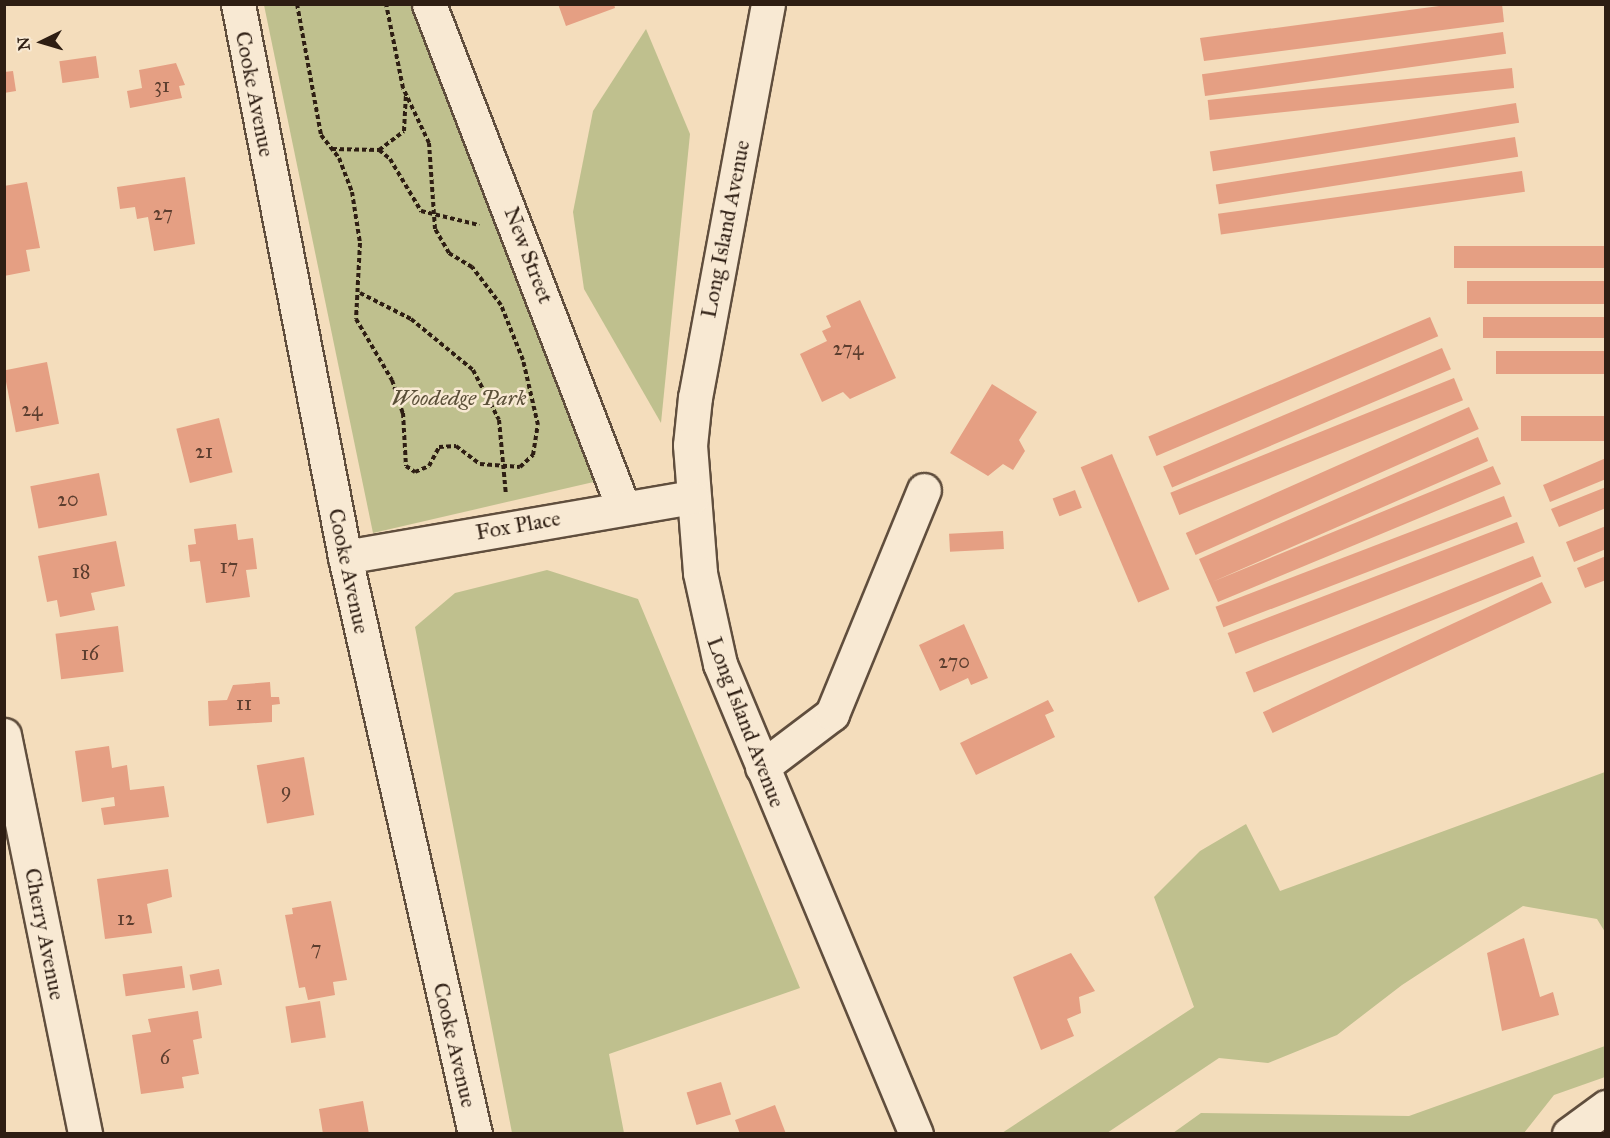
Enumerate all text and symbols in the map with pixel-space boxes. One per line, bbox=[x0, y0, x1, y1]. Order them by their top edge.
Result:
north arrow bbox=[12, 12, 72, 72]
street label: Cooke Avenue bbox=[230, 29, 280, 159]
text: N bbox=[14, 36, 34, 51]
house number: 31 bbox=[154, 73, 170, 97]
street label: Long Island Avenue bbox=[695, 138, 755, 320]
house number: 27 bbox=[153, 201, 173, 225]
street label: New Street bbox=[499, 203, 559, 307]
house number: 274 bbox=[833, 336, 863, 360]
park label: Woodedge Park bbox=[391, 385, 527, 411]
house number: 24 bbox=[21, 397, 43, 421]
house number: 21 bbox=[195, 439, 213, 463]
house number: 20 bbox=[57, 487, 79, 511]
street label: Fox Place bbox=[473, 505, 563, 545]
street label: Cooke Avenue bbox=[323, 506, 375, 636]
house number: 17 bbox=[220, 554, 238, 578]
house number: 18 bbox=[72, 559, 90, 583]
street label: Long Island Avenue bbox=[701, 633, 791, 811]
house number: 16 bbox=[81, 641, 99, 665]
house number: 270 bbox=[938, 649, 970, 673]
house number: 11 bbox=[236, 691, 252, 715]
house number: 9 bbox=[281, 778, 291, 802]
street label: Cherry Avenue bbox=[19, 866, 71, 1002]
house number: 12 bbox=[117, 906, 135, 930]
house number: 7 bbox=[311, 936, 321, 960]
street label: Cooke Avenue bbox=[428, 980, 482, 1110]
house number: 6 bbox=[160, 1045, 170, 1069]

